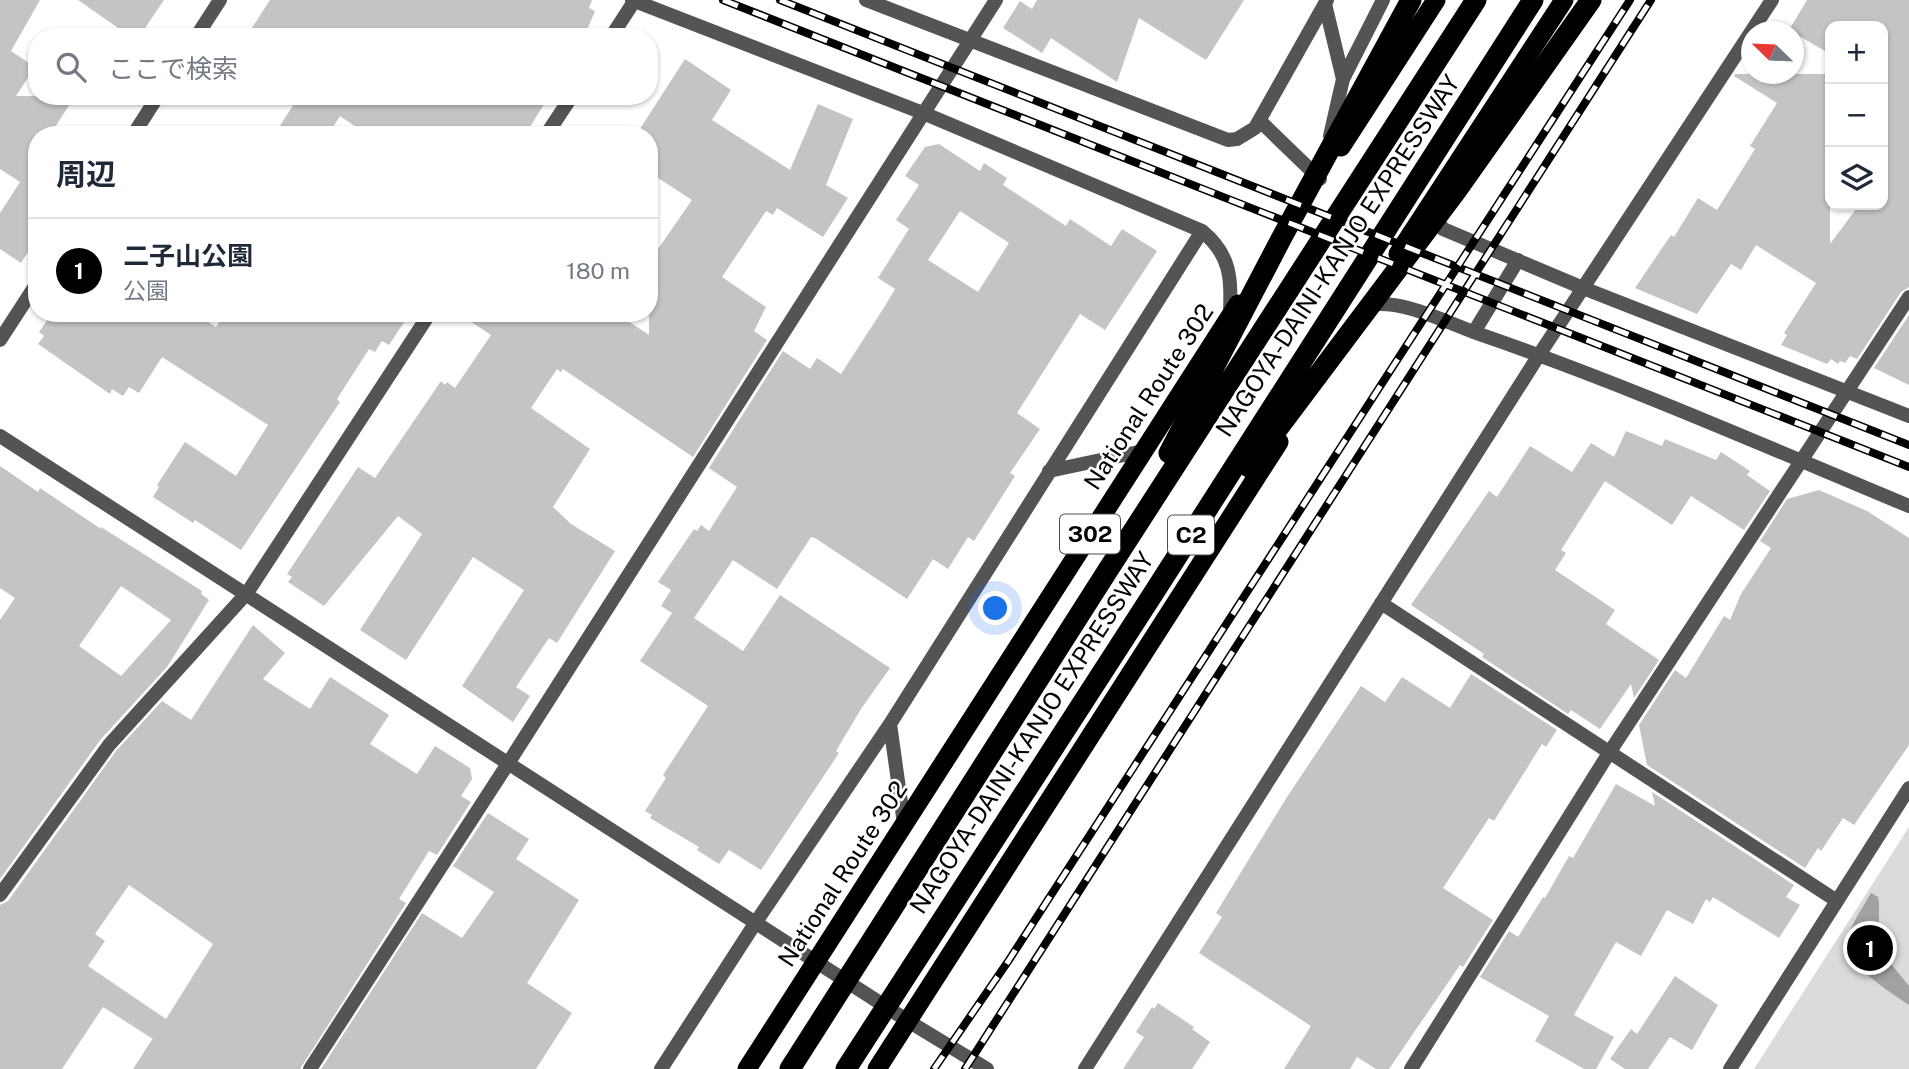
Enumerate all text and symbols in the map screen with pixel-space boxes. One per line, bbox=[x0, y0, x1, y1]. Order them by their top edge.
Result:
north arrow bbox=[1741, 21, 1804, 84]
map controls bbox=[1825, 21, 1888, 210]
button: + bbox=[1825, 21, 1888, 84]
search box bbox=[28, 28, 658, 105]
icon: search bbox=[52, 48, 90, 86]
text: ここで検索 bbox=[108, 53, 238, 84]
street label: NAGOYA-DAINI-KANJO EXPRESSWAY bbox=[1210, 69, 1465, 442]
button: − bbox=[1825, 84, 1888, 147]
button: layers bbox=[1825, 147, 1888, 210]
text: 周辺 bbox=[56, 156, 116, 192]
text: 二子山公園 bbox=[123, 240, 253, 271]
text: 1 bbox=[74, 257, 84, 284]
text: 180 m bbox=[566, 257, 630, 284]
text: 公園 bbox=[123, 277, 169, 304]
street label: National Route 302 bbox=[1078, 299, 1219, 494]
road number: 302 bbox=[1060, 514, 1120, 554]
road number: C2 bbox=[1168, 516, 1214, 554]
street label: NAGOYA-DAINI-KANJO EXPRESSWAY bbox=[904, 546, 1159, 919]
your location bbox=[978, 591, 1012, 625]
street label: National Route 302 bbox=[772, 776, 913, 971]
pin: 1 bbox=[1847, 922, 1893, 974]

